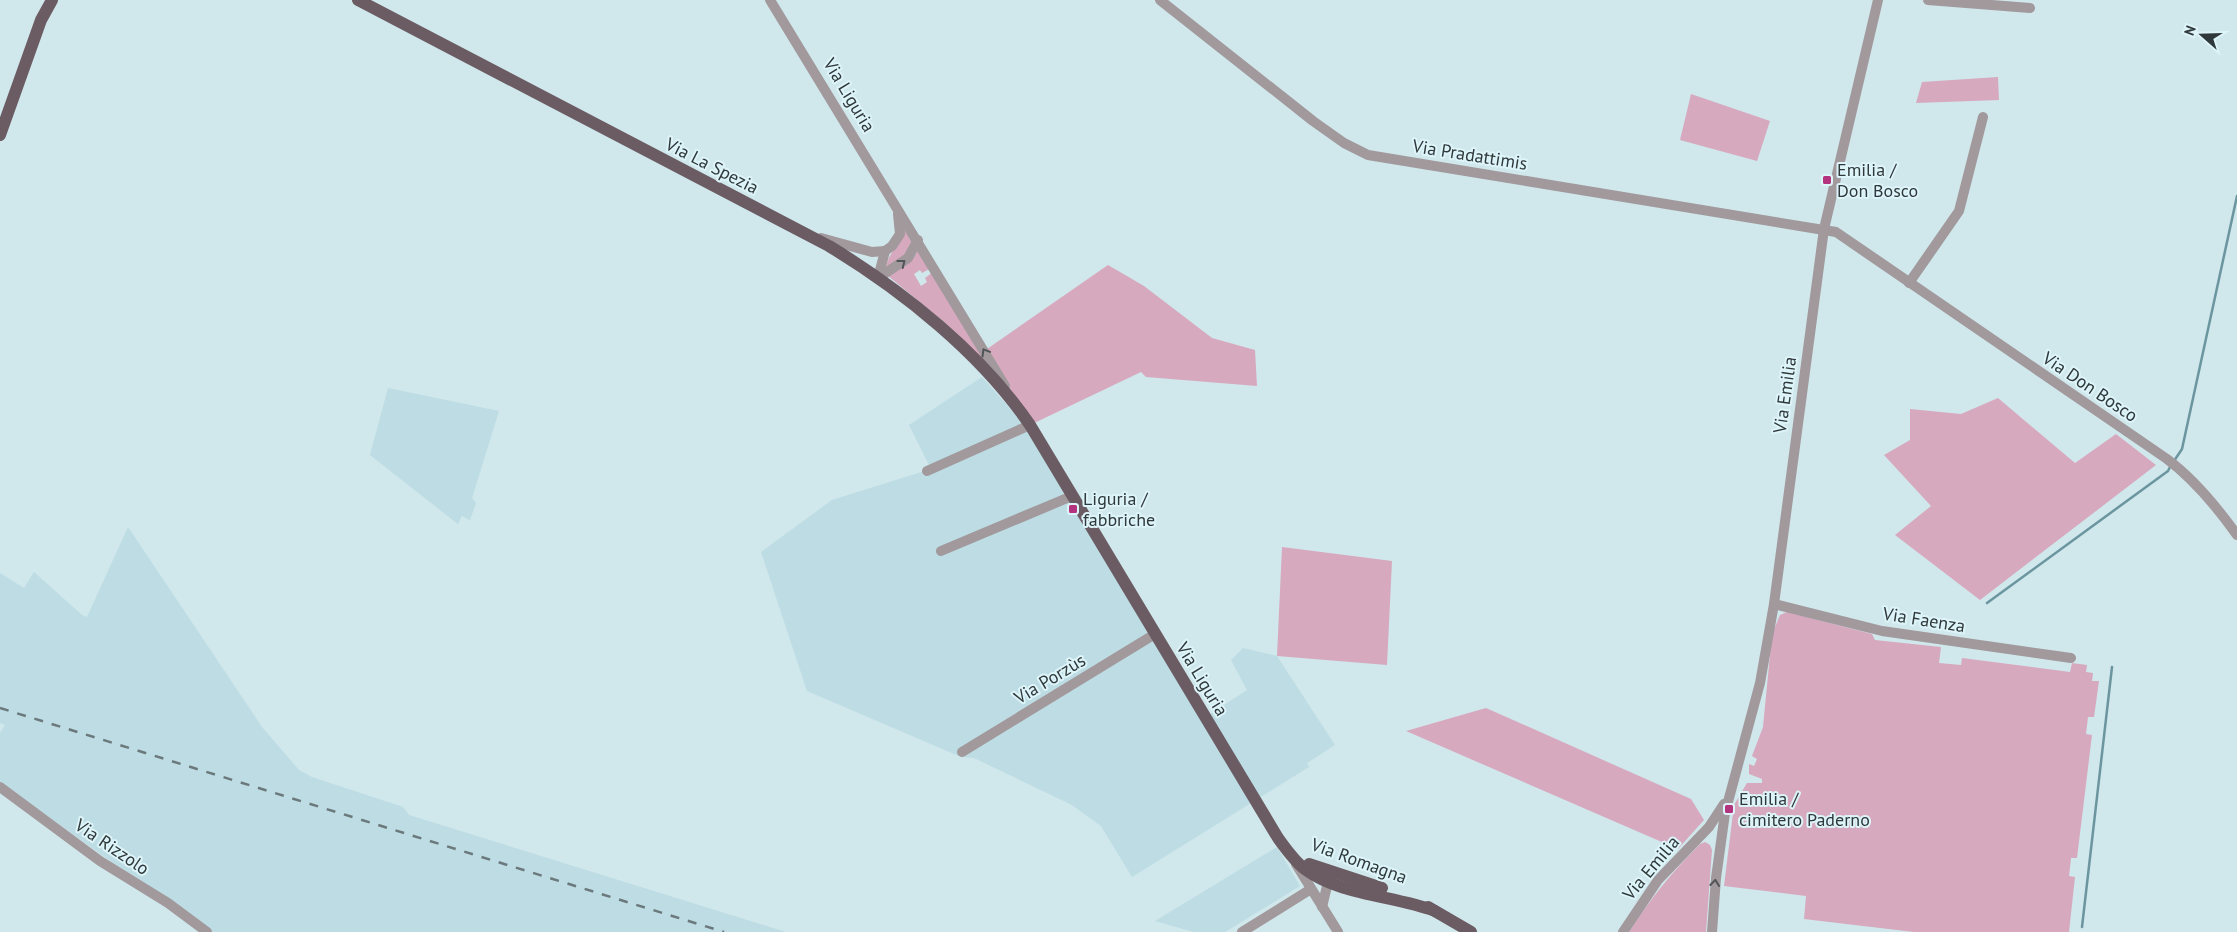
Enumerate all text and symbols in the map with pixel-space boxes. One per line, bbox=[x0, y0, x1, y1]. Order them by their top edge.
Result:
north arrow bbox=[2177, 10, 2227, 60]
text: N bbox=[2180, 23, 2200, 38]
street label: Via Liguria bbox=[818, 53, 880, 136]
street label: Via La Spezia bbox=[661, 132, 763, 199]
street label: Via Pradattimis bbox=[1410, 134, 1529, 175]
place label: Emilia / Don Bosco bbox=[1837, 158, 1918, 202]
marker: Emilia / Don Bosco bbox=[1821, 174, 1833, 186]
one-way arrow bbox=[896, 260, 906, 269]
street label: Via Don Bosco bbox=[2037, 346, 2142, 427]
one-way arrow bbox=[981, 348, 991, 357]
street label: Via Emilia bbox=[1768, 355, 1801, 436]
place label: Liguria / fabbriche bbox=[1083, 487, 1155, 531]
marker: Liguria / fabbriche bbox=[1067, 503, 1079, 515]
street label: Via Faenza bbox=[1880, 602, 1967, 637]
street label: Via Liguria bbox=[1171, 637, 1233, 720]
street label: Via Porzùs bbox=[1009, 648, 1090, 709]
place label: Emilia / cimitero Paderno bbox=[1739, 787, 1870, 831]
marker: Emilia / cimitero Paderno bbox=[1723, 803, 1735, 815]
street label: Via Rizzolo bbox=[70, 813, 154, 880]
street label: Via Emilia bbox=[1616, 831, 1684, 905]
street label: Via Romagna bbox=[1307, 832, 1410, 888]
one-way arrow bbox=[1709, 879, 1720, 887]

